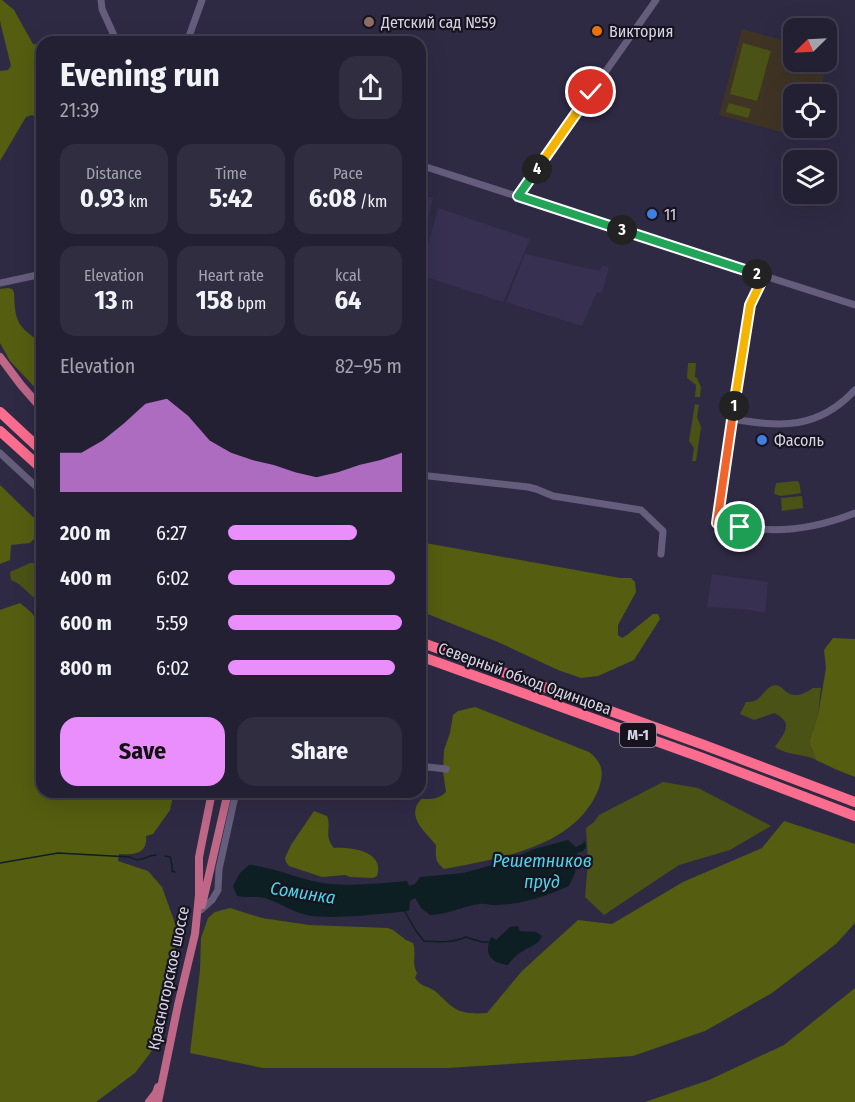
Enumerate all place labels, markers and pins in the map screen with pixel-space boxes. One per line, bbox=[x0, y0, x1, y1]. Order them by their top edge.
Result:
place label: Детский сад №59 bbox=[380, 13, 496, 32]
marker: Детский сад №59 bbox=[362, 15, 376, 29]
place label: Виктория bbox=[609, 22, 673, 41]
marker: Виктория bbox=[590, 24, 604, 38]
pin bbox=[565, 66, 616, 117]
pin: 4 bbox=[522, 154, 552, 184]
place label: 11 bbox=[664, 205, 676, 224]
marker: 11 bbox=[645, 207, 659, 221]
pin: 3 bbox=[607, 215, 637, 245]
pin: 2 bbox=[742, 259, 772, 289]
pin: 1 bbox=[719, 391, 749, 421]
place label: Фасоль bbox=[774, 431, 824, 450]
marker: Фасоль bbox=[755, 433, 769, 447]
pin bbox=[714, 501, 765, 552]

